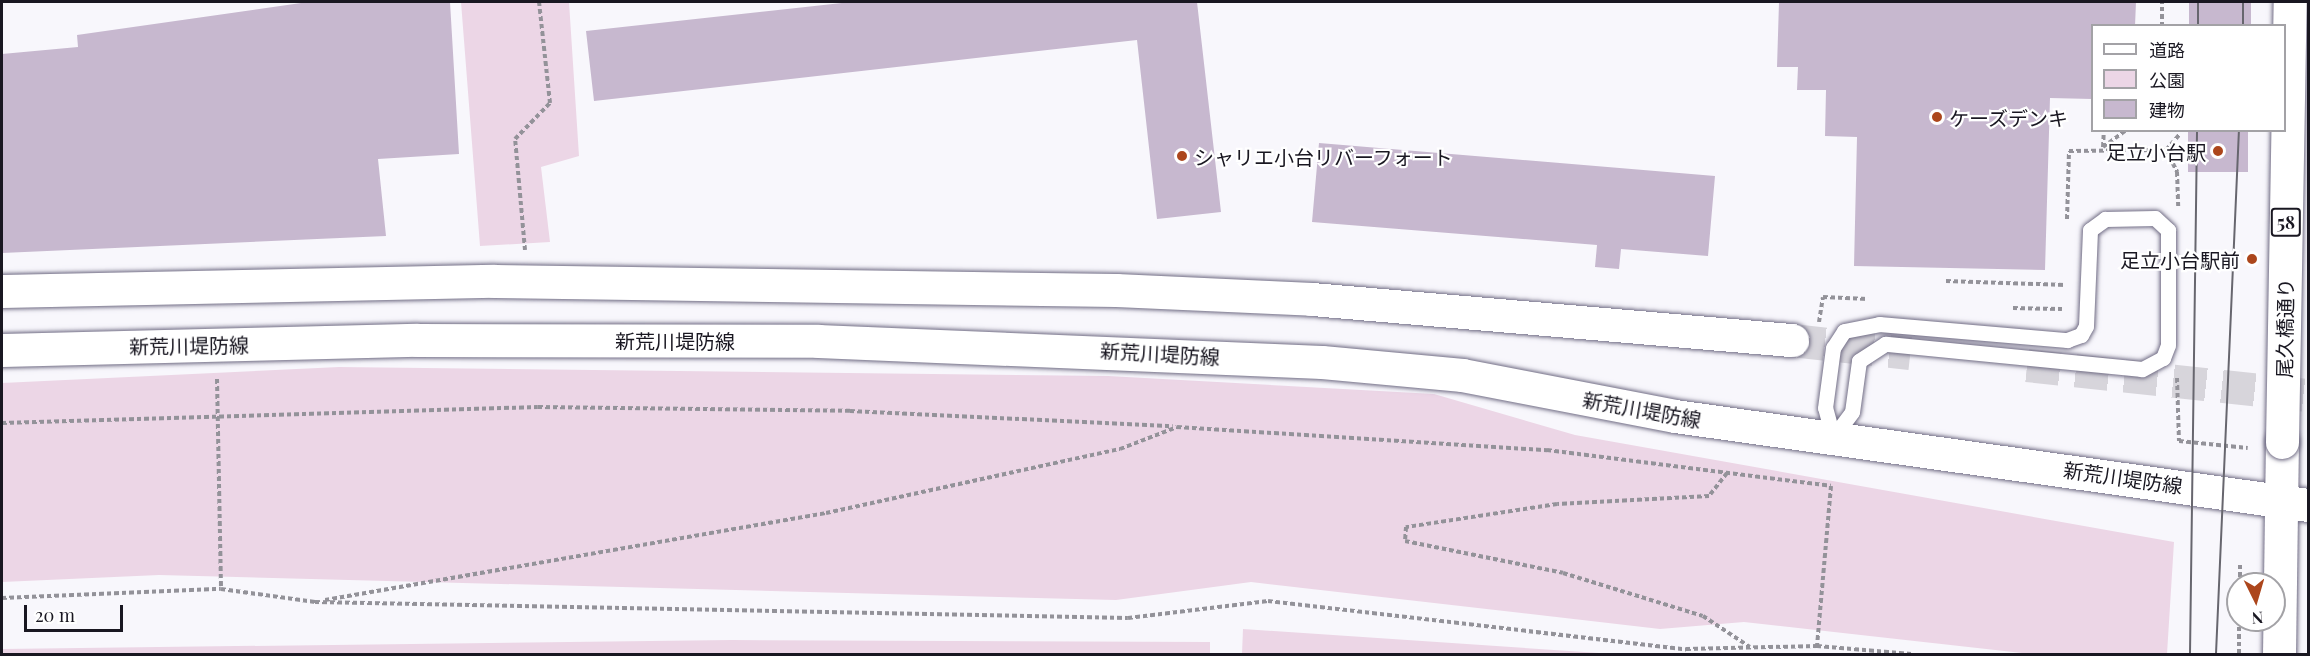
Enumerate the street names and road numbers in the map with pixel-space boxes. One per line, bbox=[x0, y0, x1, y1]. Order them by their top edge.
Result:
road number: 58 bbox=[2270, 207, 2302, 237]
street label: 尾久橋通り bbox=[2271, 278, 2297, 378]
street label: 新荒川堤防線 bbox=[615, 328, 735, 352]
street label: 新荒川堤防線 bbox=[129, 332, 249, 358]
street label: 新荒川堤防線 bbox=[1099, 338, 1221, 368]
street label: 新荒川堤防線 bbox=[1581, 387, 1703, 431]
street label: 新荒川堤防線 bbox=[2062, 457, 2184, 497]

